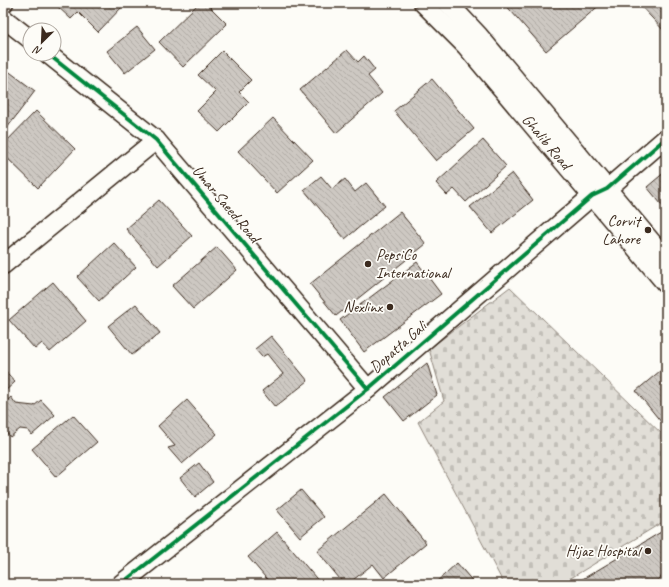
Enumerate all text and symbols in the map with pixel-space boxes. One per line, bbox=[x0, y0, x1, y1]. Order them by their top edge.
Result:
north arrow bbox=[22, 22, 62, 62]
text: N bbox=[30, 42, 44, 59]
street label: Ghalib Road bbox=[518, 110, 577, 176]
street label: Umar Saeed Road bbox=[188, 161, 266, 249]
place label: Corvit Lahore bbox=[602, 211, 643, 249]
marker: Corvit Lahore bbox=[643, 225, 653, 235]
place label: PepsiCo International bbox=[376, 245, 453, 283]
marker: PepsiCo International bbox=[363, 259, 373, 269]
place label: Nexlinx bbox=[343, 297, 383, 317]
marker: Nexlinx bbox=[385, 302, 395, 312]
street label: Dopatta Gali bbox=[365, 315, 432, 377]
place label: Hijaz Hospital bbox=[566, 541, 643, 561]
marker: Hijaz Hospital bbox=[643, 546, 653, 556]

